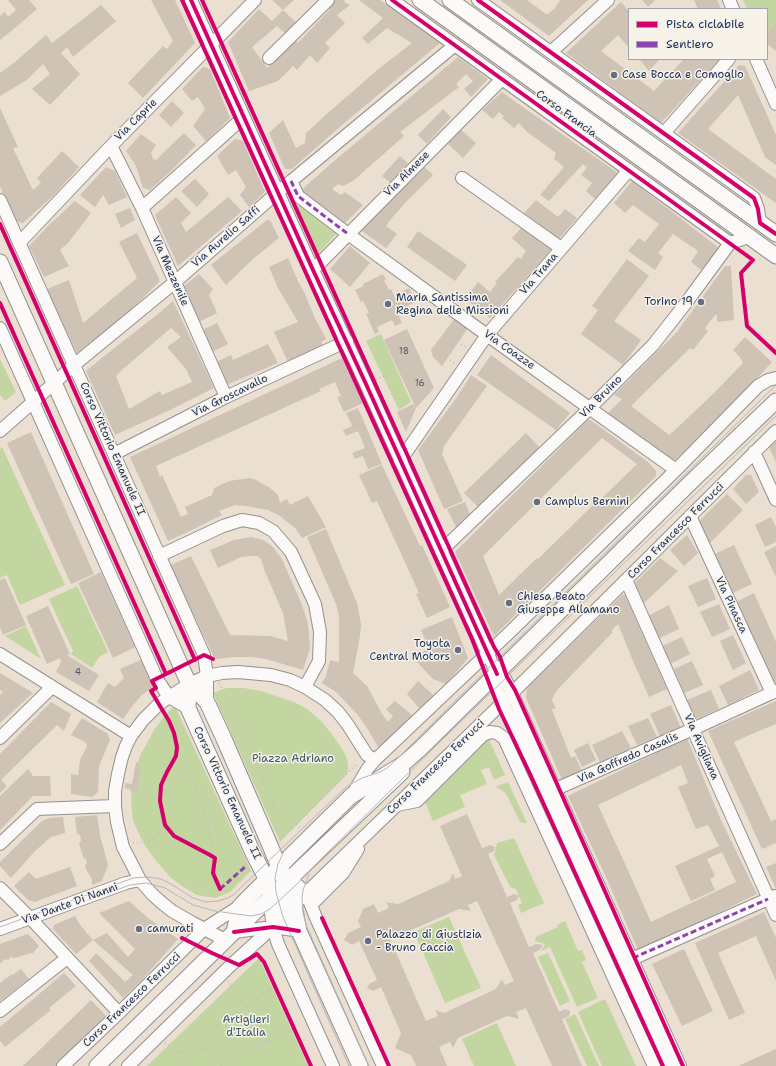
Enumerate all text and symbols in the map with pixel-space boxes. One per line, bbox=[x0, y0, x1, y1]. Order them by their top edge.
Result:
legend bbox=[628, 8, 768, 60]
text: Pista ciclabile bbox=[666, 16, 745, 32]
text: Sentiero bbox=[666, 36, 713, 52]
place label: Case Bocca e Comoglio bbox=[622, 68, 744, 82]
marker: Case Bocca e Comoglio bbox=[609, 70, 619, 80]
street label: Corso Francia bbox=[533, 87, 599, 141]
street label: Via Caprie bbox=[112, 96, 160, 144]
street label: Via Almese bbox=[381, 148, 433, 200]
street label: Via Aurelio Saffi bbox=[189, 204, 263, 270]
street label: Via Mezzenile bbox=[149, 234, 191, 308]
street label: Via Trana bbox=[517, 250, 561, 298]
place label: Maria Santissima Regina delle Missioni bbox=[396, 291, 509, 317]
place label: Torino 19 bbox=[644, 295, 693, 309]
marker: Torino 19 bbox=[696, 297, 706, 307]
marker: Maria Santissima Regina delle Missioni bbox=[383, 299, 393, 309]
street label: Via Coazze bbox=[481, 327, 537, 373]
house number: 18 bbox=[399, 347, 409, 357]
street label: Via Groscavallo bbox=[190, 372, 270, 420]
street label: Via Bruino bbox=[577, 373, 625, 421]
house number: 16 bbox=[415, 379, 425, 389]
street label: Corso Vittorio Emanuele II bbox=[76, 380, 148, 518]
street label: Corso Francesco Ferrucci bbox=[625, 480, 727, 582]
place label: Camplus Bernini bbox=[545, 495, 629, 509]
marker: Camplus Bernini bbox=[532, 497, 542, 507]
street label: Via Pinasca bbox=[712, 574, 750, 636]
place label: Chiesa Beato Giuseppe Allamano bbox=[517, 590, 619, 616]
marker: Chiesa Beato Giuseppe Allamano bbox=[504, 598, 514, 608]
place label: Toyota Central Motors bbox=[369, 637, 450, 663]
marker: Toyota Central Motors bbox=[453, 645, 463, 655]
house number: 4 bbox=[75, 668, 81, 678]
street label: Via Avigliana bbox=[681, 712, 721, 782]
street label: Corso Francesco Ferrucci bbox=[384, 717, 488, 817]
street label: Corso Vittorio Emanuele II bbox=[190, 724, 264, 862]
street label: Via Goffredo Casalis bbox=[576, 730, 680, 786]
park label: Piazza Adriano bbox=[252, 752, 334, 766]
street label: Via Dante Di Nanni bbox=[20, 880, 120, 928]
place label: camurati bbox=[147, 922, 194, 936]
marker: camurati bbox=[134, 924, 144, 934]
place label: Palazzo di Giustizia - Bruno Caccia bbox=[376, 928, 482, 954]
marker: Palazzo di Giustizia - Bruno Caccia bbox=[363, 936, 373, 946]
street label: Corso Francesco Ferrucci bbox=[80, 950, 184, 1050]
park label: Artiglieri d'Italia bbox=[222, 1013, 270, 1039]

